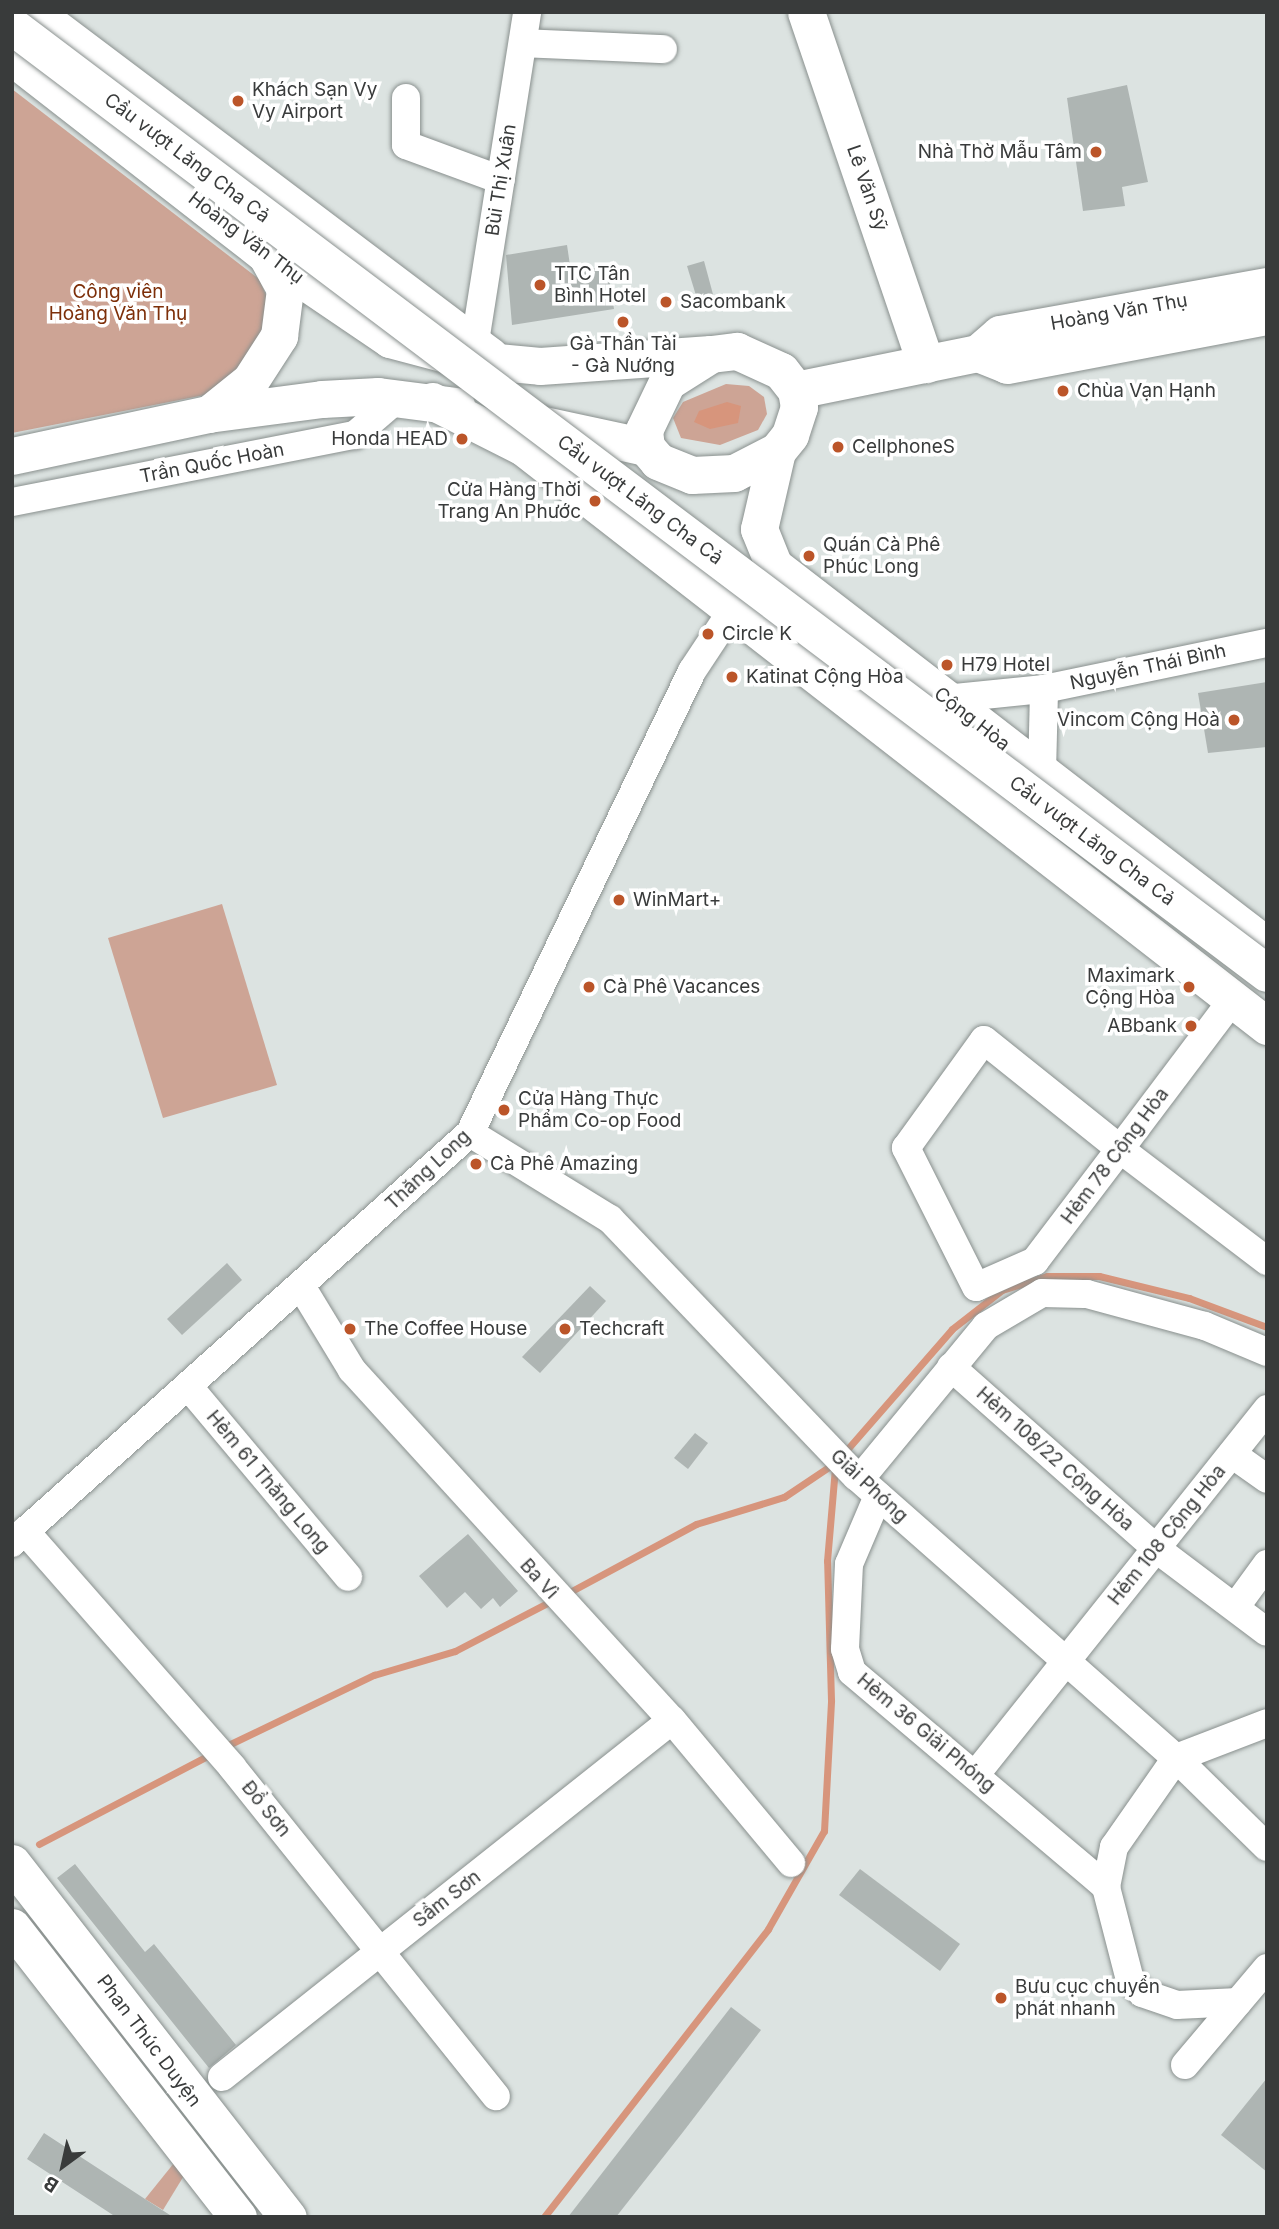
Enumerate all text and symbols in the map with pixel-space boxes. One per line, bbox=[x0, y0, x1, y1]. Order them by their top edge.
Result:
place label: Khách Sạn Vy Vy Airport bbox=[252, 79, 377, 123]
street label: Cầu vượt Lăng Cha Cả bbox=[100, 88, 274, 228]
marker: Khách Sạn Vy Vy Airport bbox=[230, 93, 246, 109]
street label: Bùi Thị Xuân bbox=[481, 122, 521, 238]
place label: Nhà Thờ Mẫu Tâm bbox=[918, 141, 1082, 163]
street label: Lê Văn Sỹ bbox=[842, 142, 892, 234]
marker: Nhà Thờ Mẫu Tâm bbox=[1088, 144, 1104, 160]
street label: Hoàng Văn Thụ bbox=[184, 187, 308, 289]
place label: TTC Tân Bình Hotel bbox=[554, 263, 646, 307]
marker: TTC Tân Bình Hotel bbox=[532, 277, 548, 293]
park label: Công viên Hoàng Văn Thụ bbox=[49, 281, 187, 325]
street label: Hoàng Văn Thụ bbox=[1049, 289, 1189, 335]
place label: Sacombank bbox=[680, 291, 786, 313]
marker: Sacombank bbox=[658, 294, 674, 310]
marker: Gà Thần Tài - Gà Nướng bbox=[615, 314, 631, 330]
place label: Gà Thần Tài - Gà Nướng bbox=[569, 333, 677, 377]
place label: Chùa Vạn Hạnh bbox=[1077, 380, 1216, 402]
marker: Chùa Vạn Hạnh bbox=[1055, 383, 1071, 399]
place label: Honda HEAD bbox=[331, 428, 448, 450]
street label: Cầu vượt Lăng Cha Cả bbox=[553, 430, 727, 570]
marker: Honda HEAD bbox=[454, 431, 470, 447]
place label: CellphoneS bbox=[852, 436, 955, 458]
street label: Trần Quốc Hoàn bbox=[138, 438, 286, 488]
marker: CellphoneS bbox=[830, 439, 846, 455]
place label: Cửa Hàng Thời Trang An Phước bbox=[437, 479, 581, 523]
marker: Cửa Hàng Thời Trang An Phước bbox=[587, 493, 603, 509]
place label: Quán Cà Phê Phúc Long bbox=[823, 534, 940, 578]
marker: Quán Cà Phê Phúc Long bbox=[801, 548, 817, 564]
place label: Circle K bbox=[722, 623, 792, 645]
marker: Circle K bbox=[700, 626, 716, 642]
street label: Nguyễn Thái Bình bbox=[1068, 639, 1228, 695]
place label: H79 Hotel bbox=[961, 654, 1050, 676]
marker: H79 Hotel bbox=[939, 657, 955, 673]
place label: Katinat Cộng Hòa bbox=[746, 666, 904, 688]
marker: Katinat Cộng Hòa bbox=[724, 669, 740, 685]
street label: Cộng Hòa bbox=[930, 682, 1014, 756]
place label: Vincom Cộng Hoà bbox=[1057, 709, 1220, 731]
marker: Vincom Cộng Hoà bbox=[1226, 712, 1242, 728]
street label: Cầu vượt Lăng Cha Cả bbox=[1005, 771, 1179, 911]
place label: WinMart+ bbox=[633, 889, 721, 911]
marker: WinMart+ bbox=[611, 892, 627, 908]
place label: Maximark Cộng Hòa bbox=[1085, 965, 1175, 1009]
place label: Cà Phê Vacances bbox=[603, 976, 760, 998]
marker: Cà Phê Vacances bbox=[581, 979, 597, 995]
marker: Maximark Cộng Hòa bbox=[1181, 979, 1197, 995]
place label: ABbank bbox=[1107, 1015, 1177, 1037]
marker: ABbank bbox=[1183, 1018, 1199, 1034]
street label: Hẻm 78 Cộng Hòa bbox=[1056, 1083, 1174, 1229]
place label: Cửa Hàng Thực Phẩm Co-op Food bbox=[518, 1088, 681, 1132]
marker: Cửa Hàng Thực Phẩm Co-op Food bbox=[496, 1102, 512, 1118]
street label: Thăng Long bbox=[381, 1125, 475, 1215]
place label: Cà Phê Amazing bbox=[490, 1153, 638, 1175]
marker: Cà Phê Amazing bbox=[468, 1156, 484, 1172]
place label: The Coffee House bbox=[364, 1318, 527, 1340]
place label: Techcraft bbox=[579, 1318, 664, 1340]
marker: The Coffee House bbox=[342, 1321, 358, 1337]
marker: Techcraft bbox=[557, 1321, 573, 1337]
street label: Hẻm 108/22 Cộng Hòa bbox=[972, 1382, 1138, 1536]
street label: Hẻm 61 Thăng Long bbox=[202, 1406, 334, 1558]
street label: Giải Phóng bbox=[826, 1445, 912, 1527]
street label: Hẻm 108 Cộng Hòa bbox=[1103, 1460, 1231, 1610]
street label: Ba Vì bbox=[515, 1554, 563, 1604]
street label: Hẻm 36 Giải Phóng bbox=[852, 1669, 1000, 1797]
street label: Đồ Sơn bbox=[237, 1776, 295, 1842]
street label: Sầm Sơn bbox=[409, 1866, 485, 1932]
street label: Phan Thúc Duyện bbox=[92, 1971, 206, 2111]
place label: Bưu cục chuyển phát nhanh bbox=[1015, 1976, 1160, 2020]
marker: Bưu cục chuyển phát nhanh bbox=[993, 1990, 1009, 2006]
north arrow bbox=[28, 2131, 98, 2201]
text: B bbox=[40, 2171, 63, 2197]

